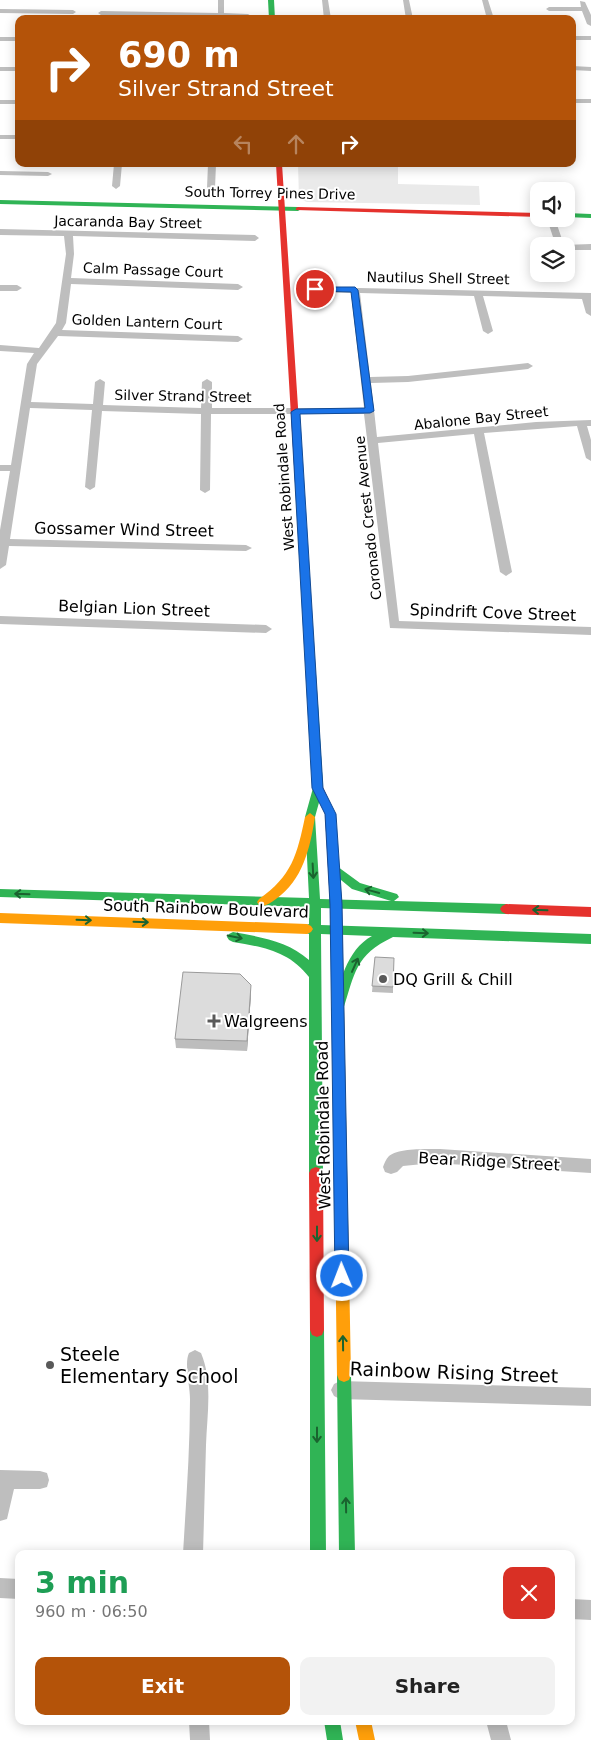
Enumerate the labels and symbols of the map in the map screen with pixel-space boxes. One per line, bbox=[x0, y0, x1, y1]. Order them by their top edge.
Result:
street label: South Torrey Pines Drive bbox=[184, 184, 356, 202]
street label: Jacaranda Bay Street bbox=[53, 213, 202, 231]
street label: Calm Passage Court bbox=[83, 260, 224, 280]
pin bbox=[294, 268, 336, 310]
street label: Nautilus Shell Street bbox=[366, 269, 510, 287]
street label: Golden Lantern Court bbox=[71, 311, 223, 333]
street label: Silver Strand Street bbox=[114, 387, 252, 405]
street label: West Robindale Road bbox=[271, 403, 297, 551]
street label: Abalone Bay Street bbox=[413, 403, 549, 433]
street label: Coronado Crest Avenue bbox=[351, 435, 385, 601]
street label: Gossamer Wind Street bbox=[34, 518, 214, 541]
street label: Belgian Lion Street bbox=[58, 596, 210, 621]
street label: Spindrift Cove Street bbox=[409, 600, 577, 625]
one-way arrow bbox=[308, 862, 317, 878]
one-way arrow bbox=[364, 886, 380, 896]
one-way arrow bbox=[14, 889, 30, 898]
street label: South Rainbow Boulevard bbox=[103, 895, 309, 922]
one-way arrow bbox=[532, 906, 548, 915]
one-way arrow bbox=[75, 915, 91, 925]
one-way arrow bbox=[132, 917, 149, 927]
one-way arrow bbox=[412, 928, 429, 938]
one-way arrow bbox=[227, 933, 243, 942]
one-way arrow bbox=[351, 958, 360, 973]
place label: DQ Grill & Chill bbox=[393, 970, 513, 989]
marker: DQ Grill & Chill bbox=[377, 973, 389, 985]
place label: Walgreens bbox=[224, 1012, 308, 1031]
marker: Walgreens bbox=[208, 1015, 220, 1027]
street label: West Robindale Road bbox=[313, 1040, 334, 1210]
street label: Bear Ridge Street bbox=[418, 1148, 560, 1175]
one-way arrow bbox=[312, 1226, 322, 1242]
position arrow bbox=[315, 1249, 367, 1301]
one-way arrow bbox=[339, 1335, 348, 1351]
place label: Steele Elementary School bbox=[60, 1343, 238, 1387]
street label: Rainbow Rising Street bbox=[349, 1357, 559, 1387]
marker: Steele Elementary School bbox=[44, 1359, 56, 1371]
one-way arrow bbox=[312, 1426, 322, 1443]
one-way arrow bbox=[341, 1497, 351, 1514]

